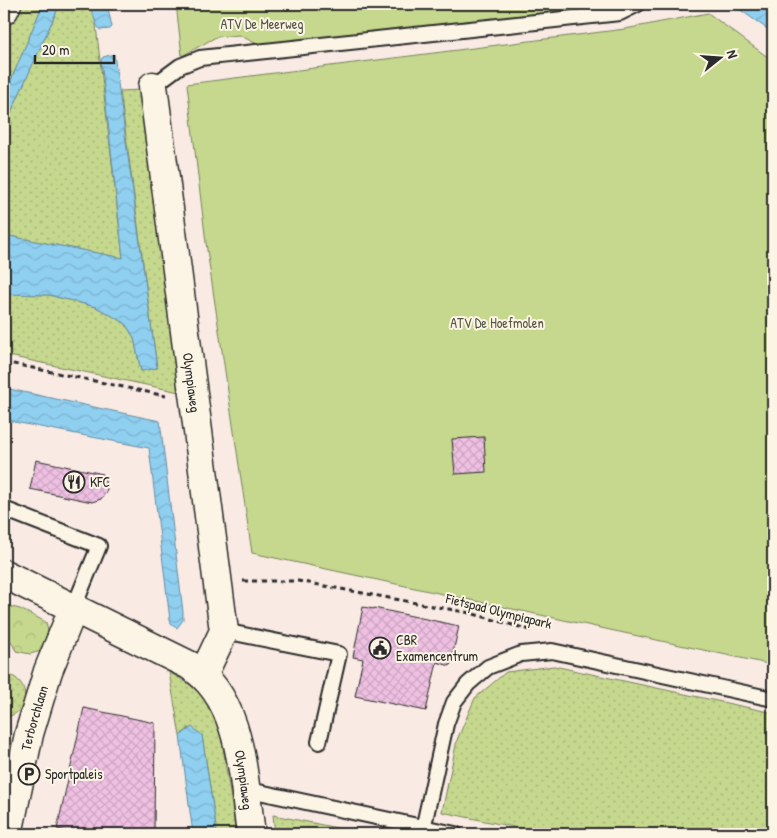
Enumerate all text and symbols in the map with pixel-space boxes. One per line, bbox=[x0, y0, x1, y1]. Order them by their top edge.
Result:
park label: ATV De Meerweg bbox=[220, 14, 304, 34]
scale bar bbox=[35, 32, 114, 64]
north arrow bbox=[694, 32, 744, 82]
text: 20 m bbox=[42, 39, 69, 60]
text: N bbox=[723, 48, 743, 61]
park label: ATV De Hoefmolen bbox=[450, 313, 544, 332]
street label: Olympiaweg bbox=[179, 351, 205, 414]
restaurant icon: KFC bbox=[62, 470, 86, 494]
place label: KFC bbox=[90, 472, 111, 491]
street label: Fietspad Olympiapark bbox=[443, 588, 554, 634]
place label: CBR Examencentrum bbox=[396, 630, 478, 665]
public building icon: CBR Examencentrum bbox=[368, 636, 392, 660]
street label: Terborchlaan bbox=[16, 683, 52, 752]
street label: Olympiaweg bbox=[231, 748, 258, 811]
parking icon: Sportpaleis bbox=[17, 762, 41, 786]
place label: Sportpaleis bbox=[45, 764, 103, 784]

